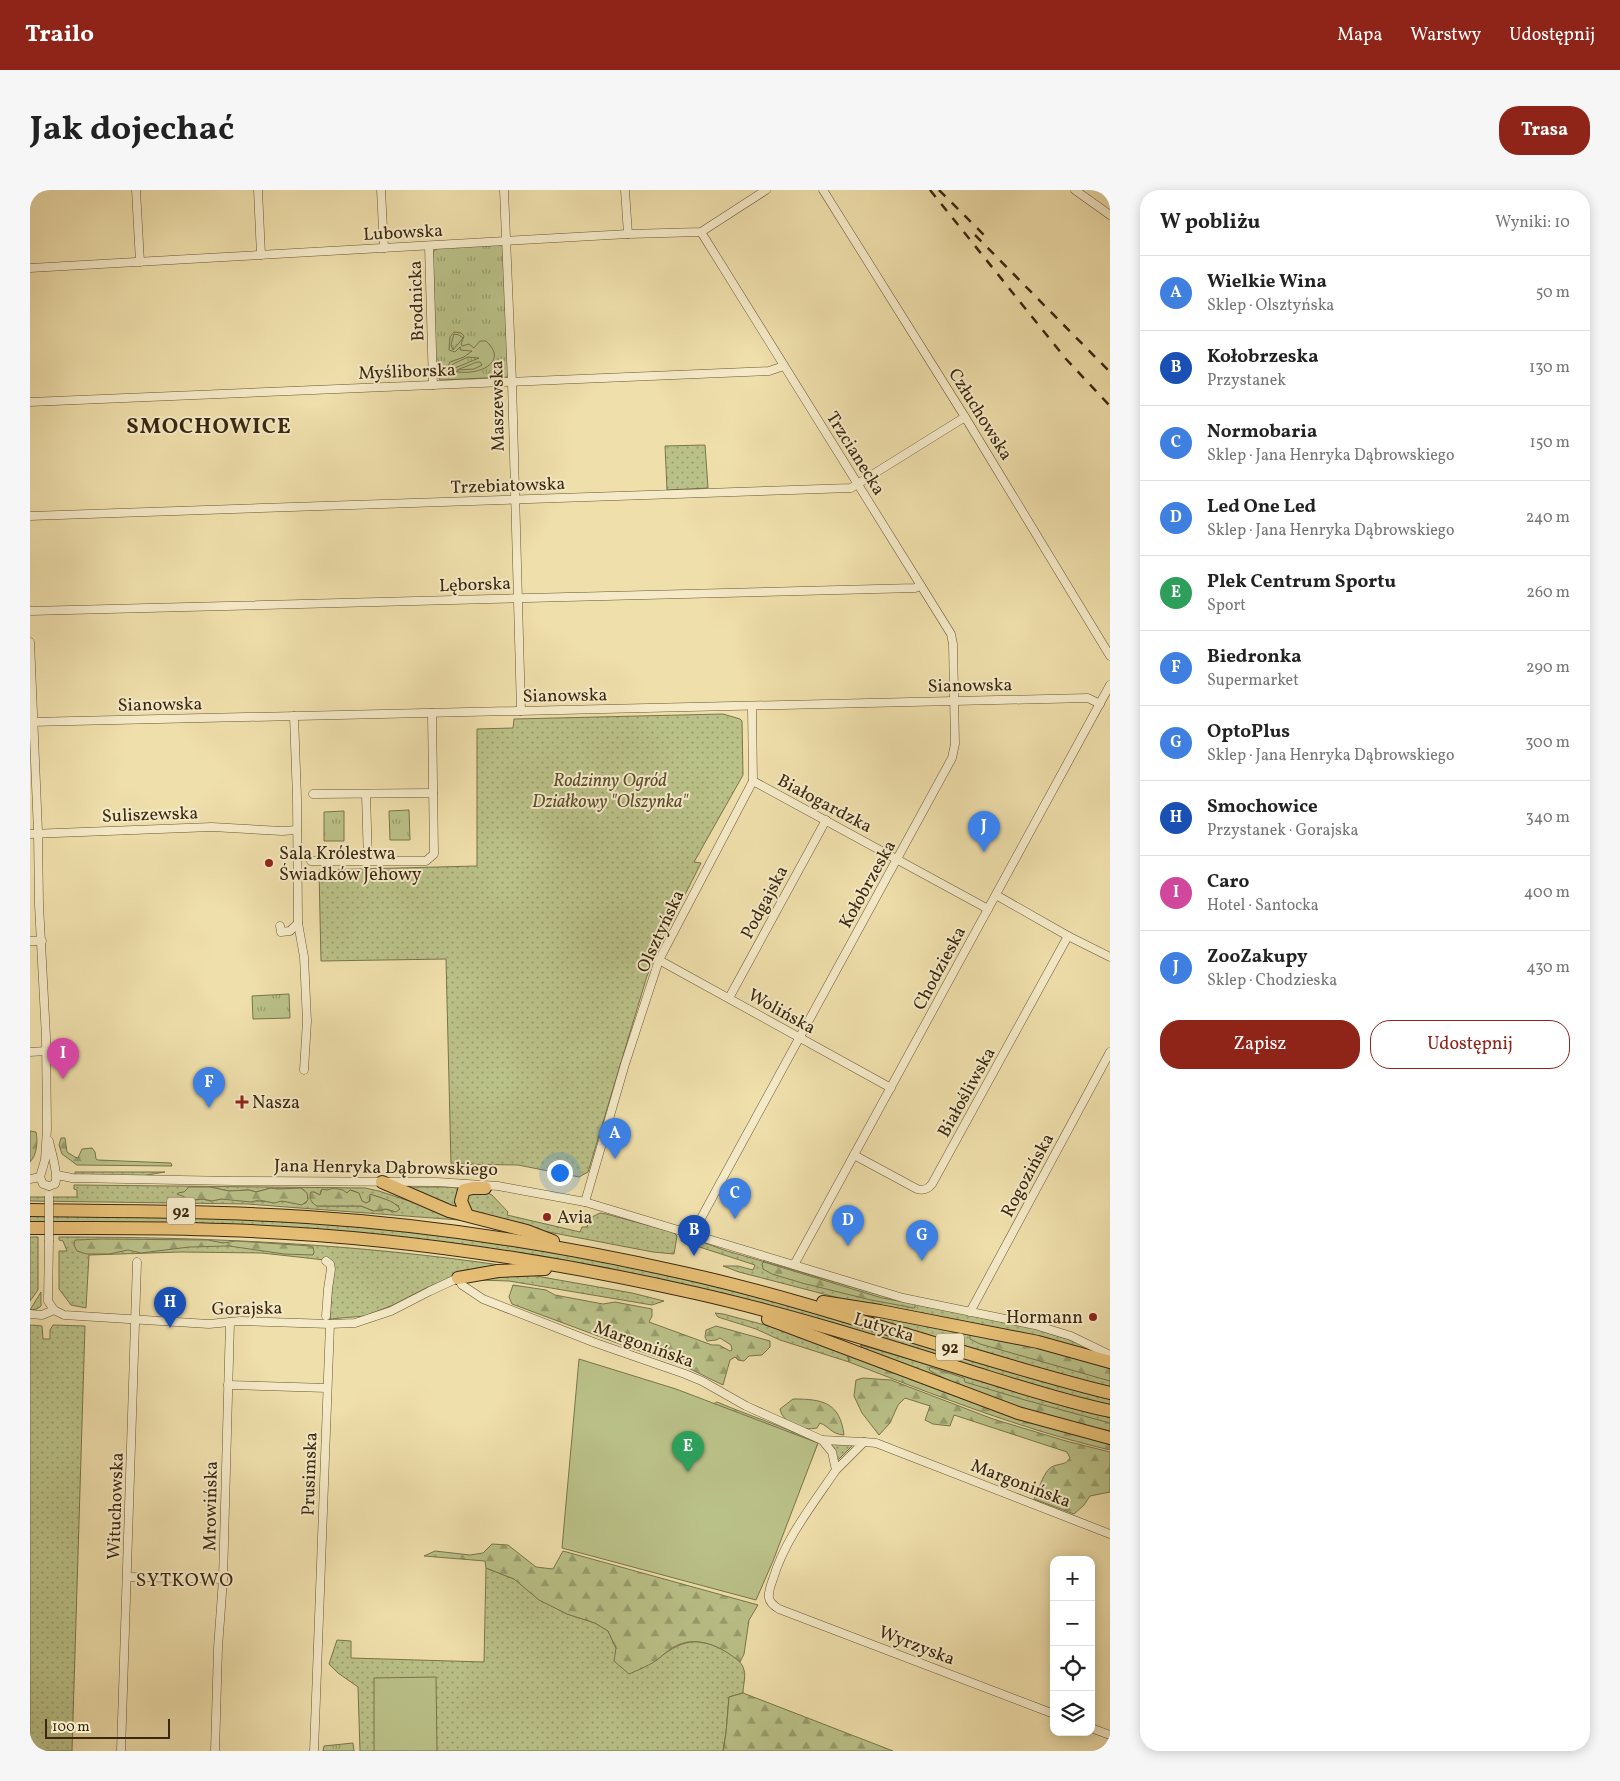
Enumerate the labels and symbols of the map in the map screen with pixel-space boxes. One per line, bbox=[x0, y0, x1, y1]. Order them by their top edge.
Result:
street label: Lubowska bbox=[363, 219, 444, 248]
street label: Brodnicka bbox=[404, 260, 431, 342]
street label: Myśliborska bbox=[358, 358, 456, 387]
street label: Maszewska bbox=[485, 360, 512, 452]
street label: Człuchowska bbox=[941, 364, 1018, 466]
street label: Trzcianecka bbox=[819, 407, 890, 500]
district label: SMOCHOWICE bbox=[126, 412, 292, 443]
street label: Trzebiatowska bbox=[450, 472, 566, 501]
street label: Lęborska bbox=[439, 572, 512, 599]
street label: Sianowska bbox=[927, 673, 1013, 700]
street label: Sianowska bbox=[522, 683, 608, 710]
street label: Sianowska bbox=[117, 692, 203, 719]
park label: Rodzinny Ogród Działkowy "Olszynka" bbox=[532, 769, 689, 815]
street label: Białogardzka bbox=[772, 769, 876, 840]
street label: Suliszewska bbox=[101, 801, 199, 830]
pin: J bbox=[968, 811, 1000, 852]
street label: Kołobrzeska bbox=[834, 836, 903, 933]
place label: Sala Królestwa Świadków Jehowy bbox=[279, 842, 422, 888]
marker: Sala Królestwa Świadków Jehowy bbox=[263, 857, 275, 869]
street label: Podgajska bbox=[736, 862, 795, 944]
street label: Olsztyńska bbox=[631, 886, 691, 977]
street label: Chodzieska bbox=[908, 922, 973, 1015]
street label: Wolińska bbox=[743, 983, 820, 1041]
pin: I bbox=[47, 1038, 79, 1079]
street label: Białośliwska bbox=[932, 1043, 1002, 1142]
pin: F bbox=[193, 1067, 225, 1108]
place label: Nasza bbox=[252, 1091, 300, 1116]
marker: Nasza bbox=[236, 1096, 248, 1108]
pin: A bbox=[599, 1118, 631, 1159]
street label: Rogozińska bbox=[996, 1129, 1061, 1222]
street label: Jana Henryka Dąbrowskiego bbox=[274, 1154, 498, 1183]
your location bbox=[547, 1160, 573, 1186]
pin: C bbox=[719, 1178, 751, 1219]
road number: 92 bbox=[167, 1198, 195, 1224]
pin: D bbox=[832, 1205, 864, 1246]
place label: Avia bbox=[557, 1206, 593, 1231]
marker: Avia bbox=[541, 1211, 553, 1223]
pin: B bbox=[678, 1215, 710, 1256]
pin: G bbox=[906, 1220, 938, 1261]
pin: H bbox=[154, 1287, 186, 1328]
street label: Gorajska bbox=[211, 1296, 283, 1323]
place label: Hormann bbox=[1006, 1306, 1083, 1331]
street label: Lutycka bbox=[850, 1307, 917, 1350]
marker: Hormann bbox=[1087, 1311, 1099, 1323]
street label: Margonińska bbox=[590, 1316, 697, 1375]
road number: 92 bbox=[936, 1334, 964, 1360]
pin: E bbox=[672, 1431, 704, 1472]
street label: Prusimska bbox=[297, 1432, 324, 1516]
street label: Wituchowska bbox=[102, 1452, 131, 1560]
street label: Margonińska bbox=[967, 1454, 1074, 1515]
street label: Mrowińska bbox=[198, 1461, 225, 1551]
district label: SYTKOWO bbox=[136, 1568, 234, 1594]
street label: Wyrzyska bbox=[875, 1620, 958, 1672]
scale bar bbox=[45, 1716, 170, 1739]

